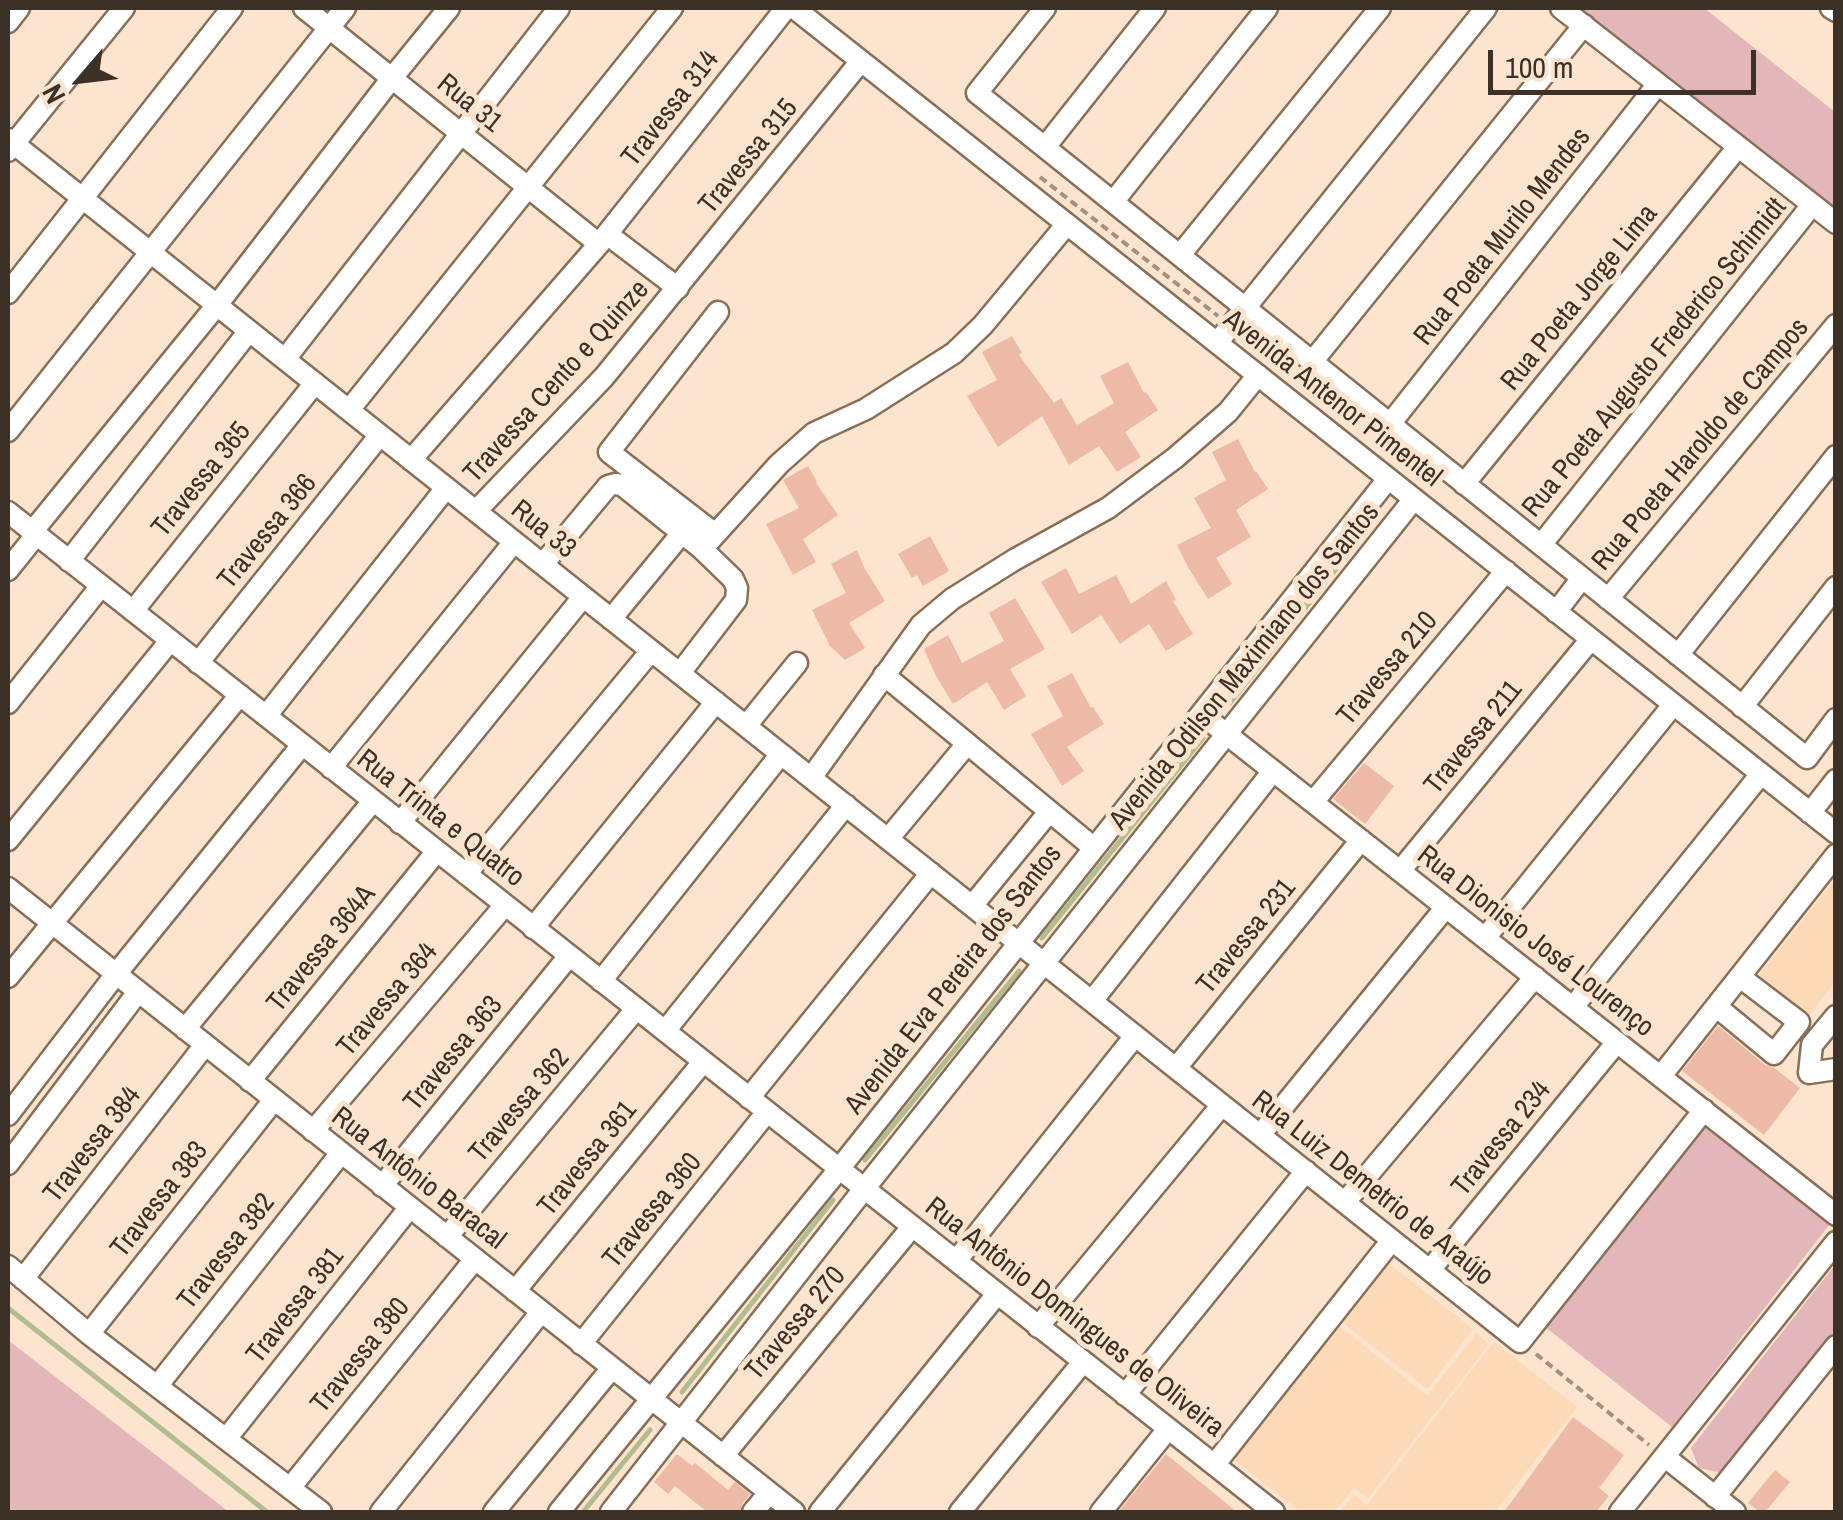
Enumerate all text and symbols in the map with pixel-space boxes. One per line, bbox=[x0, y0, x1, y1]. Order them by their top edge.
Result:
north arrow bbox=[30, 30, 130, 130]
scale bar bbox=[1493, 30, 1760, 92]
street label: Travessa 314 bbox=[615, 44, 727, 174]
text: 100 m bbox=[1505, 47, 1573, 87]
street label: Rua 31 bbox=[430, 68, 508, 140]
text: N bbox=[33, 78, 74, 110]
street label: Travessa 315 bbox=[692, 93, 806, 221]
street label: Rua Poeta Murilo Mendes bbox=[1408, 122, 1598, 352]
street label: Rua Poeta Augusto Frederico Schimidt bbox=[1516, 192, 1794, 524]
street label: Rua Poeta Jorge Lima bbox=[1495, 198, 1665, 398]
street label: Travessa Cento e Quinze bbox=[457, 274, 657, 490]
street label: Avenida Antenor Pimentel bbox=[1216, 303, 1448, 495]
street label: Rua Poeta Haroldo de Campos bbox=[1586, 312, 1816, 578]
street label: Travessa 365 bbox=[145, 416, 259, 544]
street label: Travessa 366 bbox=[211, 468, 325, 596]
street label: Rua 33 bbox=[504, 494, 582, 566]
street label: Avenida Odilson Maximiano dos Santos bbox=[1103, 497, 1387, 837]
street label: Travessa 210 bbox=[1331, 605, 1445, 733]
street label: Travessa 211 bbox=[1418, 674, 1530, 802]
street label: Rua Trinta e Quatro bbox=[350, 743, 530, 895]
street label: Avenida Eva Pereira dos Santos bbox=[838, 839, 1070, 1121]
street label: Rua Dionisio José Lourenço bbox=[1410, 839, 1660, 1045]
street label: Travessa 231 bbox=[1190, 873, 1304, 1001]
street label: Travessa 364A bbox=[261, 879, 383, 1019]
street label: Travessa 364 bbox=[331, 936, 445, 1064]
street label: Travessa 363 bbox=[397, 990, 511, 1118]
street label: Travessa 362 bbox=[463, 1042, 577, 1170]
street label: Travessa 234 bbox=[1445, 1075, 1559, 1203]
street label: Travessa 384 bbox=[37, 1080, 149, 1210]
street label: Rua Luiz Demetrio de Araújo bbox=[1244, 1084, 1500, 1294]
street label: Travessa 361 bbox=[531, 1095, 645, 1223]
street label: Rua Antônio Baracal bbox=[324, 1101, 512, 1257]
street label: Travessa 383 bbox=[104, 1135, 216, 1265]
street label: Travessa 360 bbox=[596, 1147, 710, 1275]
street label: Travessa 382 bbox=[171, 1187, 283, 1317]
street label: Rua Antônio Domingues de Oliveira bbox=[918, 1191, 1230, 1445]
street label: Travessa 381 bbox=[240, 1241, 352, 1371]
street label: Travessa 270 bbox=[739, 1260, 853, 1388]
street label: Travessa 380 bbox=[304, 1292, 418, 1420]

